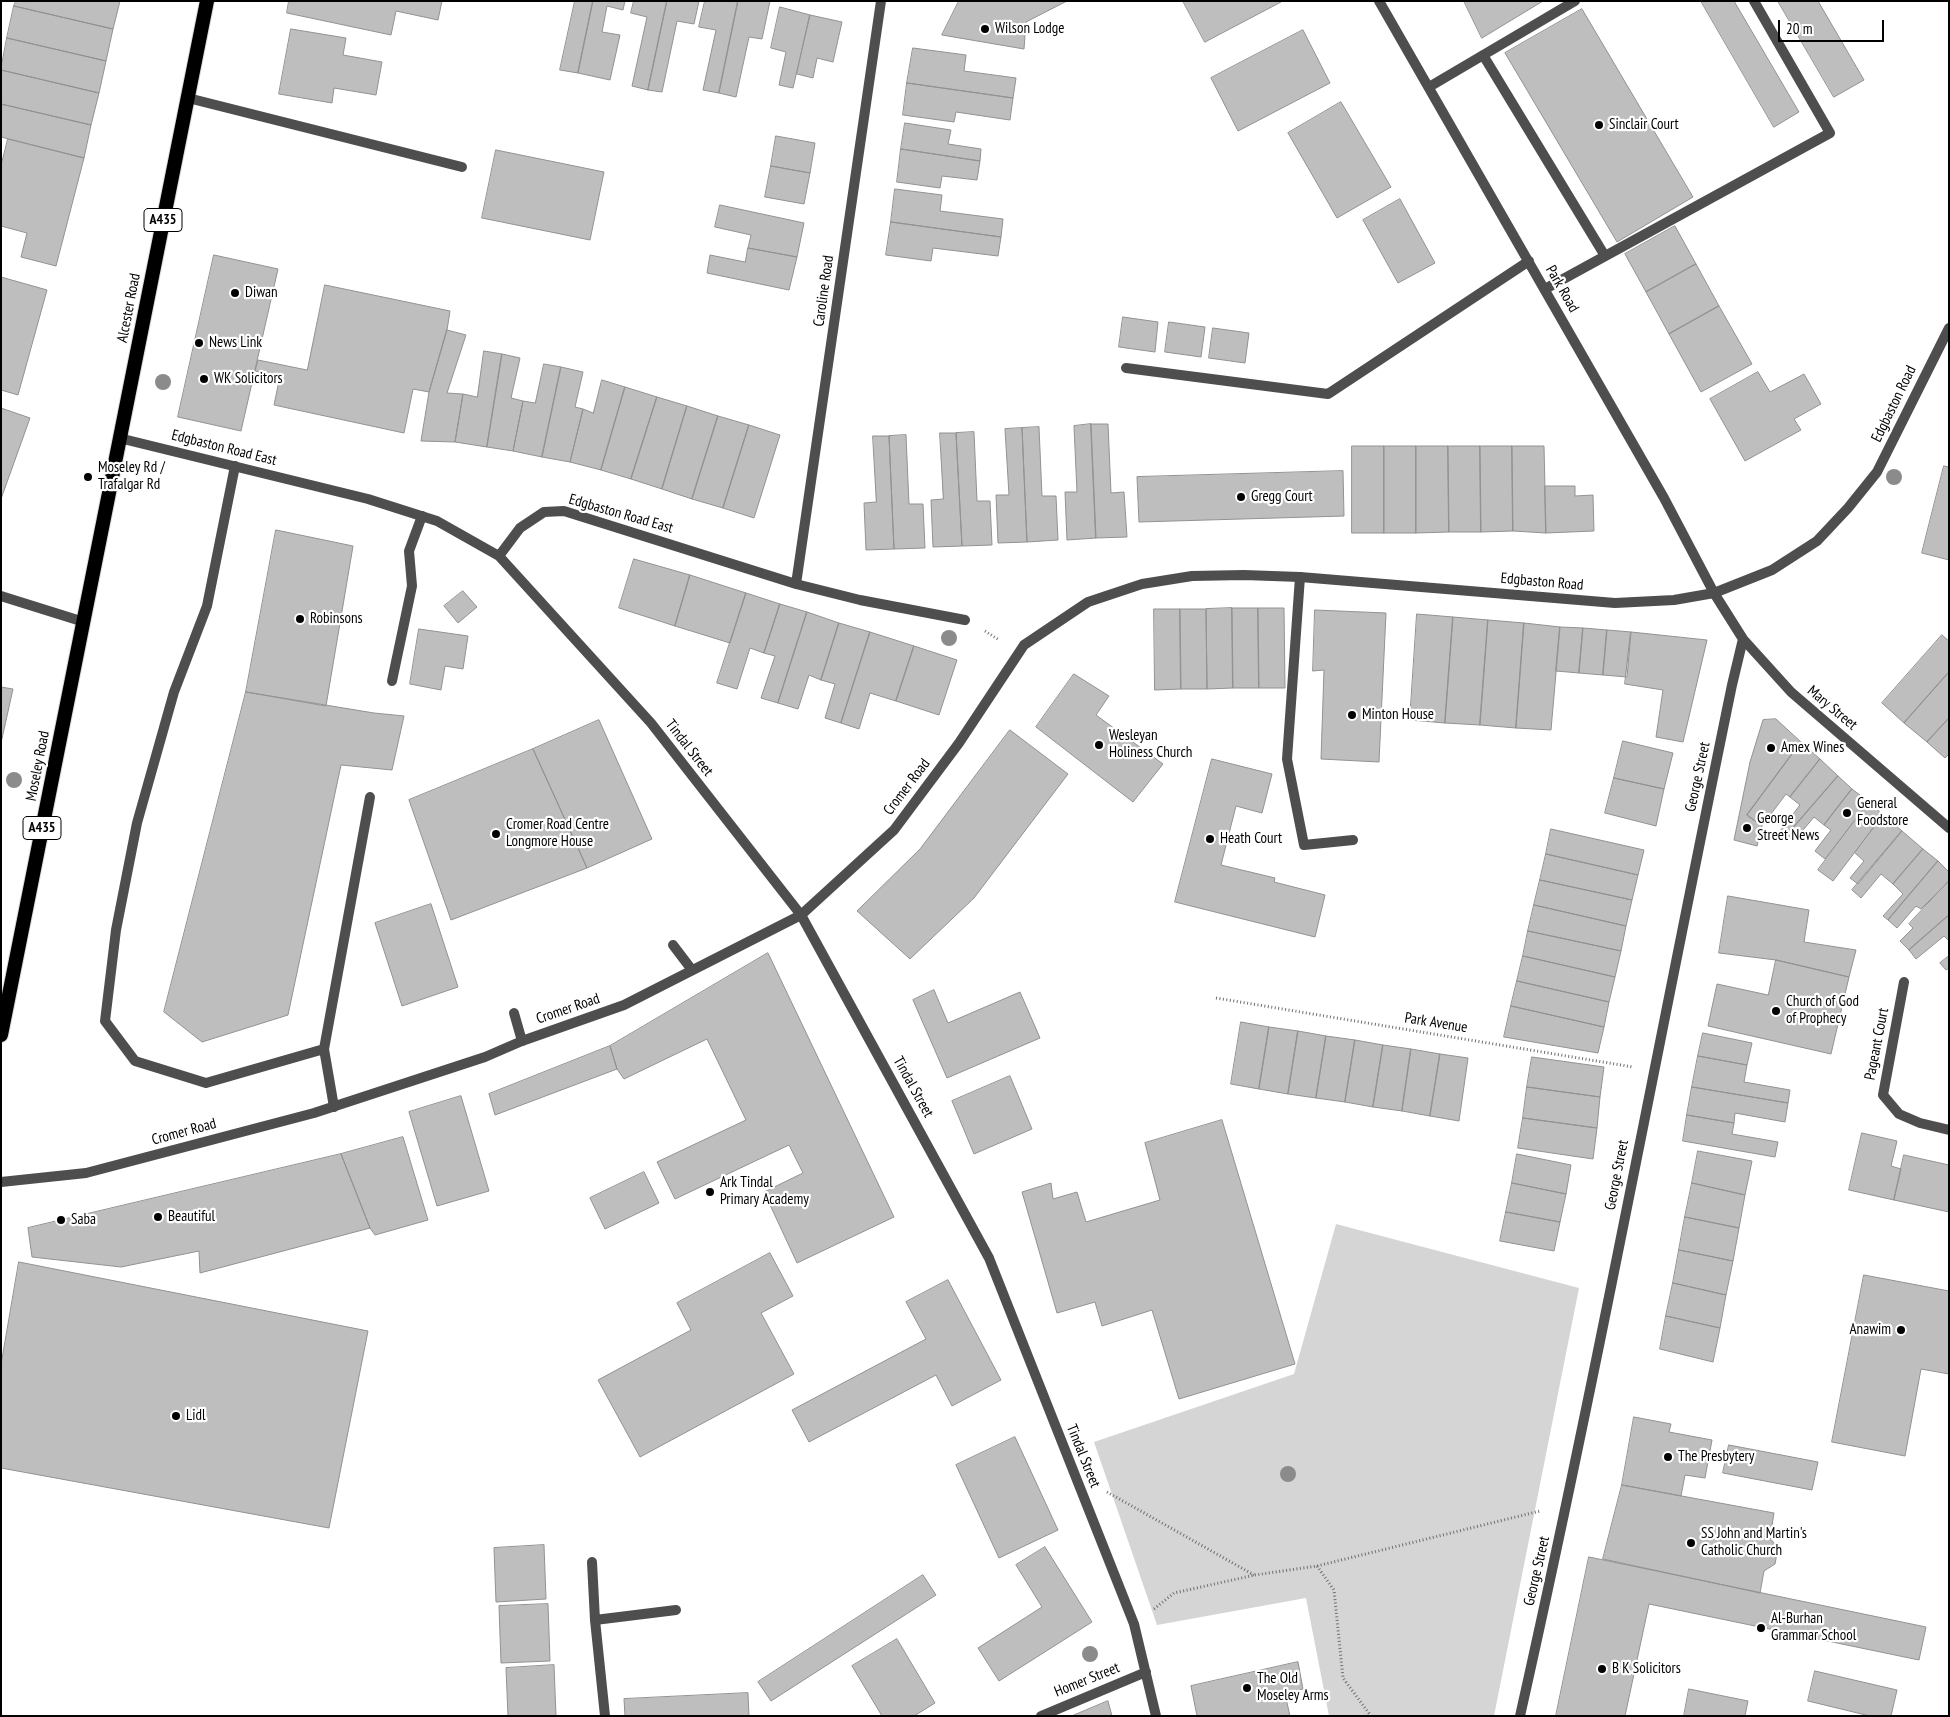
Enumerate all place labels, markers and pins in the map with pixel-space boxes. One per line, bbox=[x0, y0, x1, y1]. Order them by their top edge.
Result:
place label: Wilson Lodge bbox=[995, 20, 1064, 38]
marker: Wilson Lodge bbox=[979, 23, 991, 35]
place label: Sinclair Court bbox=[1609, 116, 1679, 134]
marker: Sinclair Court bbox=[1593, 119, 1605, 131]
place label: Diwan bbox=[245, 284, 278, 302]
marker: Diwan bbox=[229, 287, 241, 299]
place label: News Link bbox=[209, 334, 262, 352]
marker: News Link bbox=[193, 337, 205, 349]
place label: WK Solicitors bbox=[214, 370, 283, 388]
marker: WK Solicitors bbox=[198, 373, 210, 385]
place label: Moseley Rd / Trafalgar Rd bbox=[98, 459, 165, 494]
marker: Moseley Rd / Trafalgar Rd bbox=[82, 471, 94, 483]
place label: Gregg Court bbox=[1251, 488, 1313, 506]
marker: Gregg Court bbox=[1235, 491, 1247, 503]
place label: Robinsons bbox=[310, 610, 363, 628]
marker: Robinsons bbox=[294, 613, 306, 625]
place label: Minton House bbox=[1362, 706, 1434, 724]
marker: Minton House bbox=[1346, 709, 1358, 721]
place label: Wesleyan Holiness Church bbox=[1109, 727, 1192, 762]
marker: Wesleyan Holiness Church bbox=[1093, 739, 1105, 751]
place label: Amex Wines bbox=[1781, 739, 1844, 757]
marker: Amex Wines bbox=[1765, 742, 1777, 754]
place label: General Foodstore bbox=[1857, 795, 1909, 830]
marker: General Foodstore bbox=[1841, 807, 1853, 819]
place label: George Street News bbox=[1757, 810, 1819, 845]
place label: Cromer Road Centre Longmore House bbox=[506, 816, 609, 851]
marker: George Street News bbox=[1741, 822, 1753, 834]
marker: Cromer Road Centre Longmore House bbox=[490, 828, 502, 840]
place label: Heath Court bbox=[1220, 830, 1282, 848]
marker: Heath Court bbox=[1204, 833, 1216, 845]
place label: Church of God of Prophecy bbox=[1786, 993, 1859, 1028]
marker: Church of God of Prophecy bbox=[1770, 1005, 1782, 1017]
place label: Ark Tindal Primary Academy bbox=[720, 1174, 809, 1209]
marker: Ark Tindal Primary Academy bbox=[704, 1186, 716, 1198]
place label: Beautiful bbox=[168, 1208, 215, 1226]
place label: Saba bbox=[71, 1211, 96, 1229]
marker: Beautiful bbox=[152, 1211, 164, 1223]
marker: Saba bbox=[55, 1214, 67, 1226]
place label: Anawim bbox=[1849, 1321, 1891, 1339]
marker: Anawim bbox=[1895, 1324, 1907, 1336]
place label: Lidl bbox=[186, 1407, 205, 1425]
marker: Lidl bbox=[170, 1410, 182, 1422]
place label: The Presbytery bbox=[1678, 1448, 1754, 1466]
marker: The Presbytery bbox=[1662, 1451, 1674, 1463]
place label: SS John and Martin's Catholic Church bbox=[1701, 1525, 1807, 1560]
marker: SS John and Martin's Catholic Church bbox=[1685, 1537, 1697, 1549]
place label: Al-Burhan Grammar School bbox=[1771, 1610, 1856, 1645]
marker: Al-Burhan Grammar School bbox=[1755, 1622, 1767, 1634]
place label: B K Solicitors bbox=[1612, 1660, 1681, 1678]
marker: B K Solicitors bbox=[1596, 1663, 1608, 1675]
place label: The Old Moseley Arms bbox=[1257, 1670, 1329, 1705]
marker: The Old Moseley Arms bbox=[1241, 1682, 1253, 1694]

